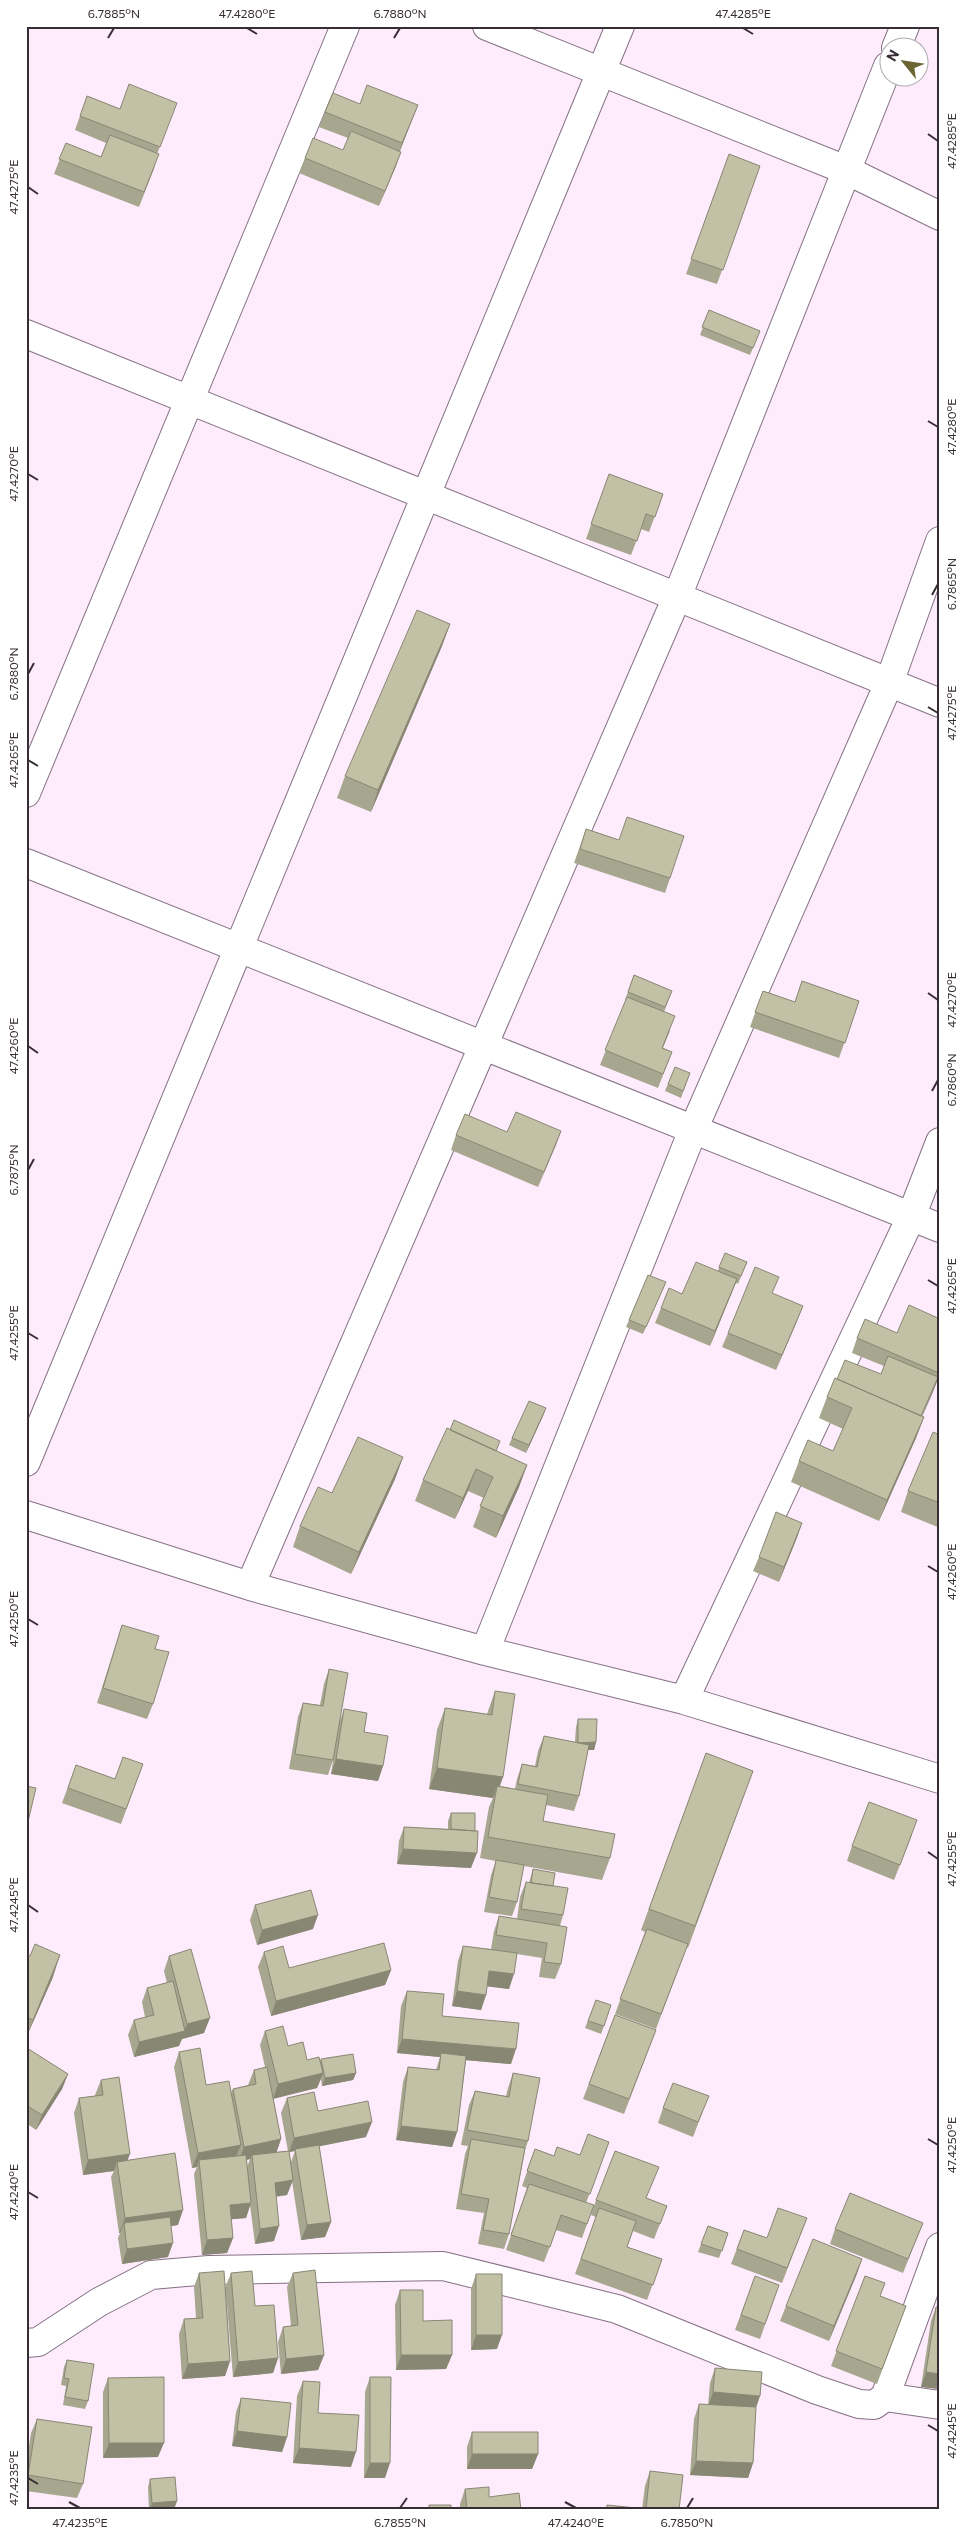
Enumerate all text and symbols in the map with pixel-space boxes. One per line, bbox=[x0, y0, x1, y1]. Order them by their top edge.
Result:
text: 6.7885°N bbox=[88, 6, 140, 20]
text: 47.4280°E bbox=[219, 6, 275, 20]
text: 6.7880°N bbox=[373, 6, 427, 20]
text: 47.4285°E bbox=[715, 6, 771, 20]
north arrow bbox=[878, 38, 928, 88]
text: N bbox=[882, 46, 902, 64]
text: 47.4285°E bbox=[944, 113, 958, 169]
text: 47.4275°E bbox=[6, 160, 20, 214]
text: 47.4280°E bbox=[944, 399, 958, 455]
text: 47.4270°E bbox=[6, 446, 20, 502]
text: 6.7865°N bbox=[944, 558, 958, 610]
text: 6.7880°N bbox=[6, 647, 20, 701]
text: 47.4275°E bbox=[944, 686, 958, 740]
text: 47.4265°E bbox=[6, 732, 20, 788]
text: 47.4270°E bbox=[944, 972, 958, 1028]
text: 47.4260°E bbox=[6, 1018, 20, 1074]
text: 6.7860°N bbox=[944, 1053, 958, 1107]
text: 6.7875°N bbox=[6, 1144, 20, 1196]
text: 47.4265°E bbox=[944, 1258, 958, 1314]
text: 47.4255°E bbox=[6, 1305, 20, 1361]
text: 47.4260°E bbox=[944, 1544, 958, 1600]
text: 47.4250°E bbox=[6, 1591, 20, 1647]
text: 47.4255°E bbox=[944, 1831, 958, 1887]
text: 47.4245°E bbox=[6, 1877, 20, 1933]
text: 47.4250°E bbox=[944, 2117, 958, 2173]
text: 47.4240°E bbox=[6, 2164, 20, 2220]
text: 47.4245°E bbox=[944, 2403, 958, 2459]
text: 47.4235°E bbox=[6, 2450, 20, 2506]
text: 47.4235°E bbox=[52, 2515, 108, 2529]
text: 6.7855°N bbox=[374, 2515, 426, 2529]
text: 47.4240°E bbox=[548, 2515, 604, 2529]
text: 6.7850°N bbox=[661, 2515, 713, 2529]

